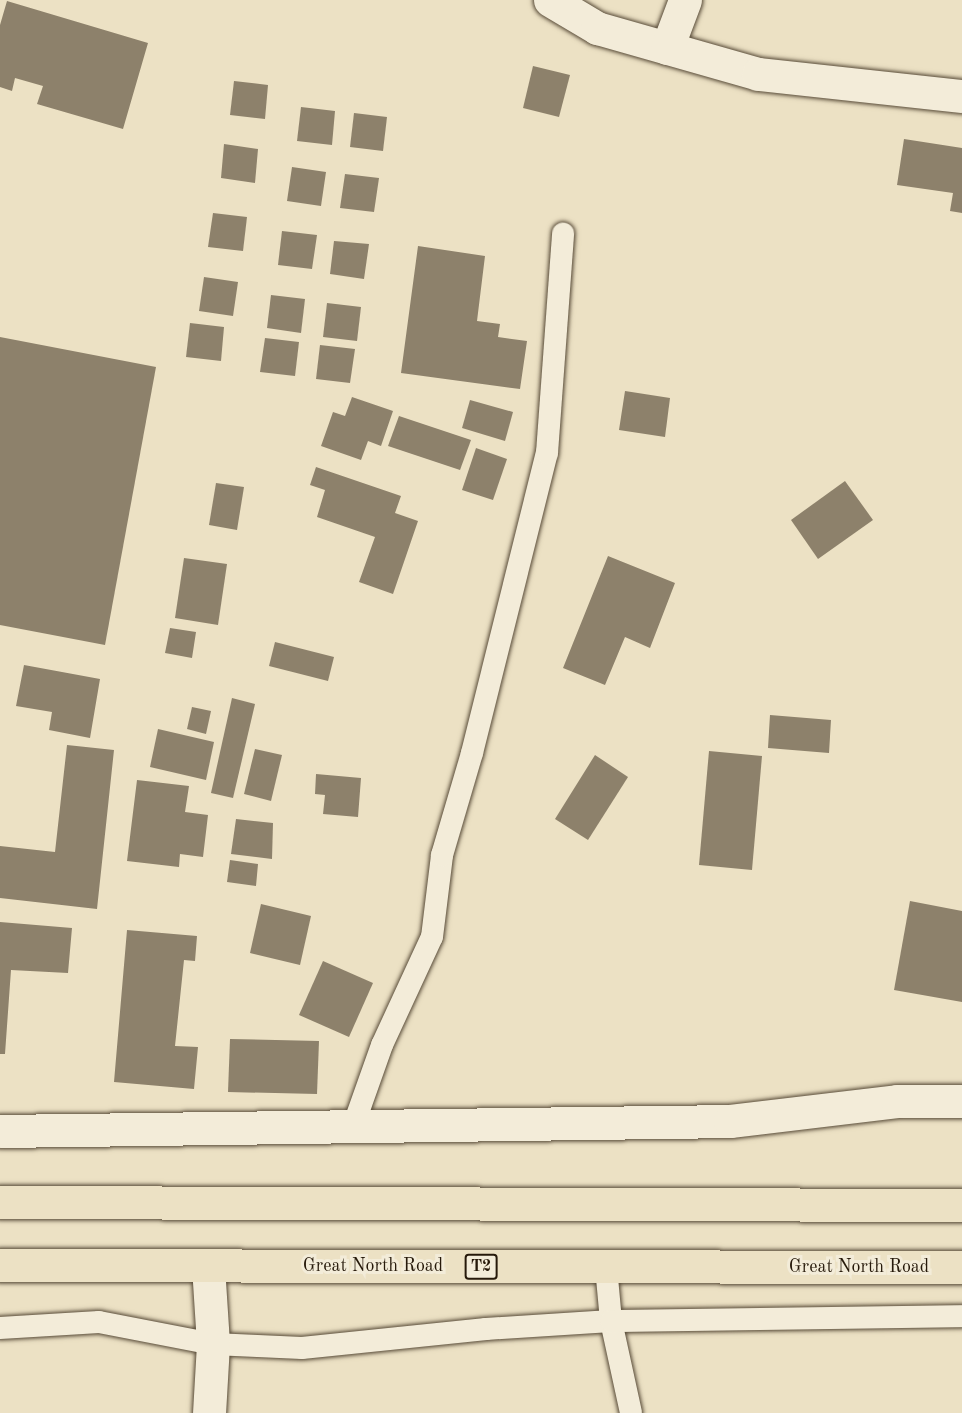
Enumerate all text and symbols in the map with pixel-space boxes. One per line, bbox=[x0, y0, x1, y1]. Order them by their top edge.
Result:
road number: T2 bbox=[464, 1254, 498, 1280]
street label: Great North Road bbox=[303, 1255, 443, 1277]
street label: Great North Road bbox=[789, 1256, 929, 1278]

